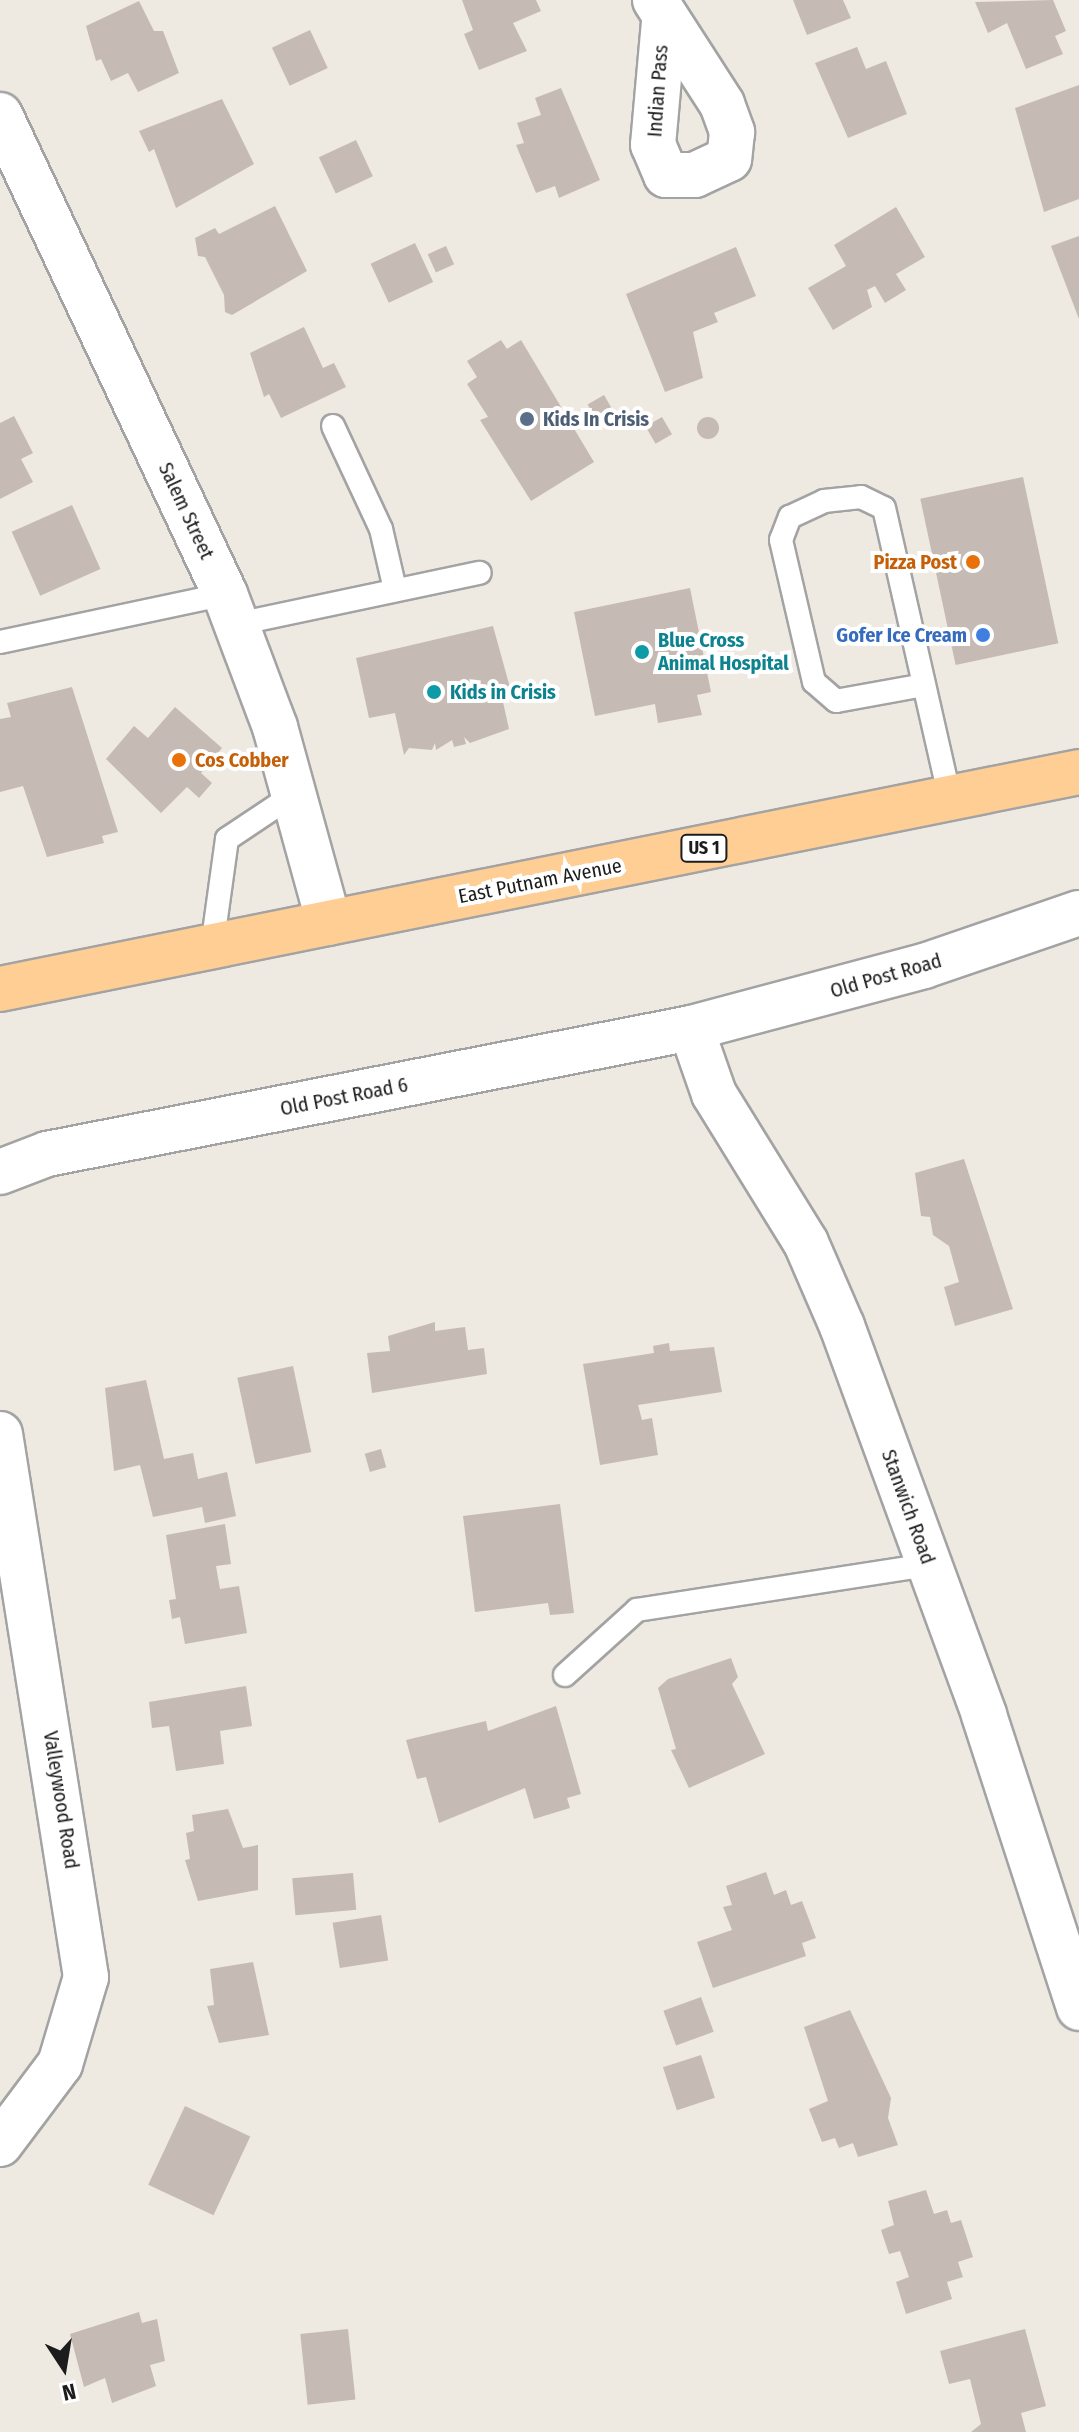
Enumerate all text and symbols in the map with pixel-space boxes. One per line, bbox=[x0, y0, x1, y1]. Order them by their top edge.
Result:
street label: Indian Pass bbox=[643, 44, 673, 138]
place label: Kids In Crisis bbox=[543, 407, 649, 431]
marker: Kids In Crisis bbox=[518, 410, 536, 428]
street label: Salem Street bbox=[153, 459, 219, 563]
place label: Pizza Post bbox=[874, 550, 957, 574]
marker: Pizza Post bbox=[964, 553, 982, 571]
place label: Gofer Ice Cream bbox=[836, 623, 967, 647]
marker: Gofer Ice Cream bbox=[974, 626, 992, 644]
place label: Blue Cross Animal Hospital bbox=[658, 628, 789, 675]
marker: Blue Cross Animal Hospital bbox=[633, 643, 651, 661]
place label: Kids in Crisis bbox=[450, 680, 556, 704]
marker: Kids in Crisis bbox=[425, 683, 443, 701]
place label: Cos Cobber bbox=[195, 748, 289, 772]
marker: Cos Cobber bbox=[170, 751, 188, 769]
road number: US 1 bbox=[680, 834, 728, 862]
street label: East Putnam Avenue bbox=[456, 853, 624, 909]
street label: Old Post Road bbox=[828, 949, 944, 1003]
street label: Old Post Road 6 bbox=[278, 1073, 410, 1121]
street label: Stanwich Road bbox=[876, 1446, 940, 1568]
street label: Valleywood Road bbox=[38, 1729, 84, 1871]
north arrow bbox=[24, 2328, 104, 2408]
text: N bbox=[60, 2377, 78, 2407]

